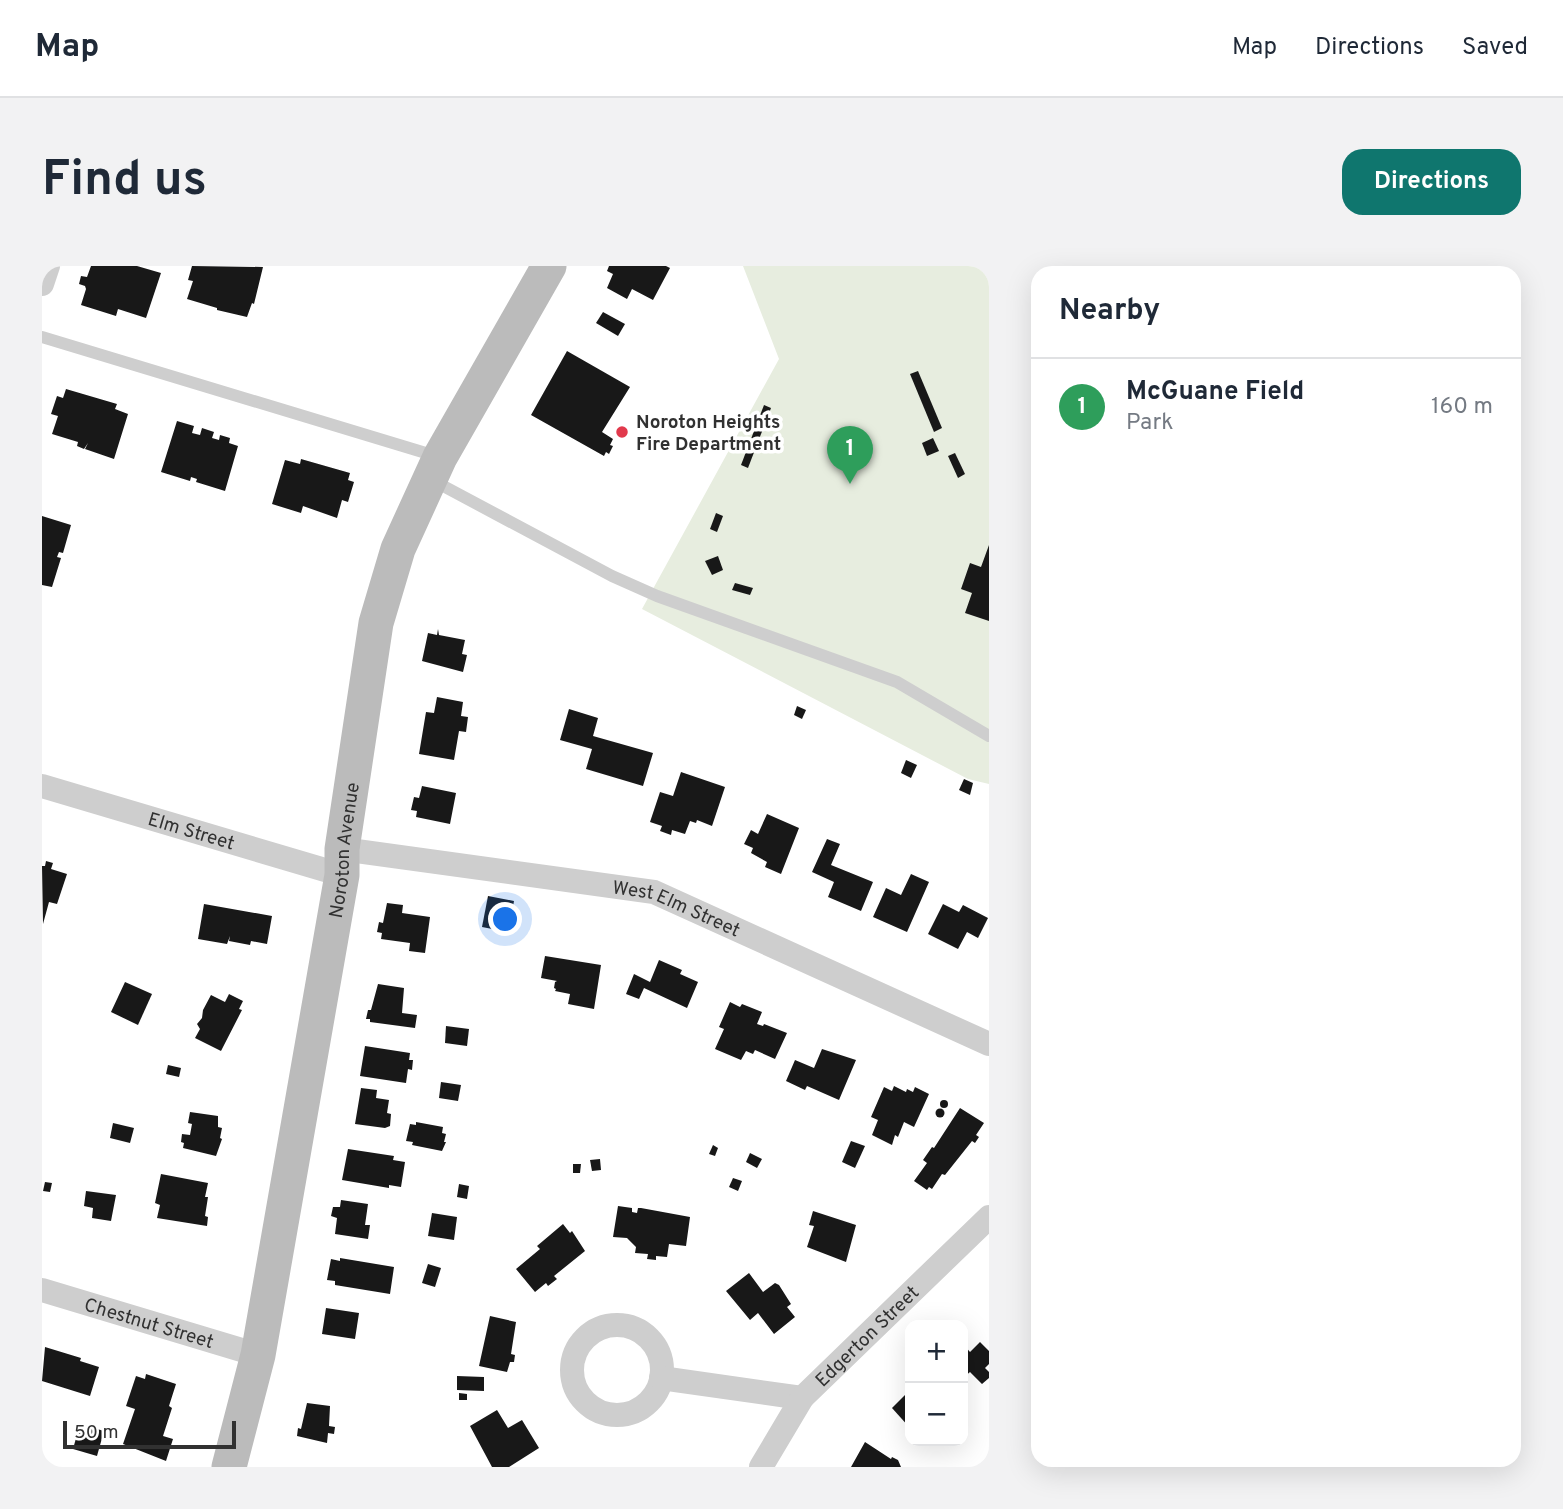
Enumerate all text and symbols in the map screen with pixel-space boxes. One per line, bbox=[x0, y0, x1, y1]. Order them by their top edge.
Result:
text: Map bbox=[35, 27, 99, 69]
text: Map bbox=[1232, 33, 1277, 63]
text: Directions bbox=[1315, 33, 1424, 63]
text: Saved bbox=[1462, 33, 1528, 63]
button: Directions bbox=[1342, 149, 1521, 215]
text: Find us bbox=[42, 151, 207, 213]
text: Nearby bbox=[1059, 293, 1160, 330]
text: McGuane Field bbox=[1126, 376, 1304, 409]
text: 1 bbox=[1077, 393, 1087, 422]
text: 160 m bbox=[1431, 393, 1493, 422]
text: Park bbox=[1126, 409, 1173, 438]
place label: Noroton Heights Fire Department bbox=[636, 411, 781, 457]
marker: Noroton Heights Fire Department bbox=[614, 424, 630, 440]
pin: 1 bbox=[827, 426, 873, 484]
street label: Noroton Avenue bbox=[325, 781, 366, 920]
street label: Elm Street bbox=[145, 808, 237, 856]
street label: West Elm Street bbox=[611, 876, 743, 943]
your location bbox=[488, 902, 522, 936]
street label: Edgerton Street bbox=[811, 1281, 925, 1393]
street label: Chestnut Street bbox=[81, 1293, 216, 1355]
map controls bbox=[905, 1320, 968, 1446]
button: + bbox=[905, 1320, 968, 1383]
button: − bbox=[905, 1383, 968, 1446]
scale bar bbox=[63, 1418, 236, 1450]
text: 50 m bbox=[74, 1421, 119, 1445]

